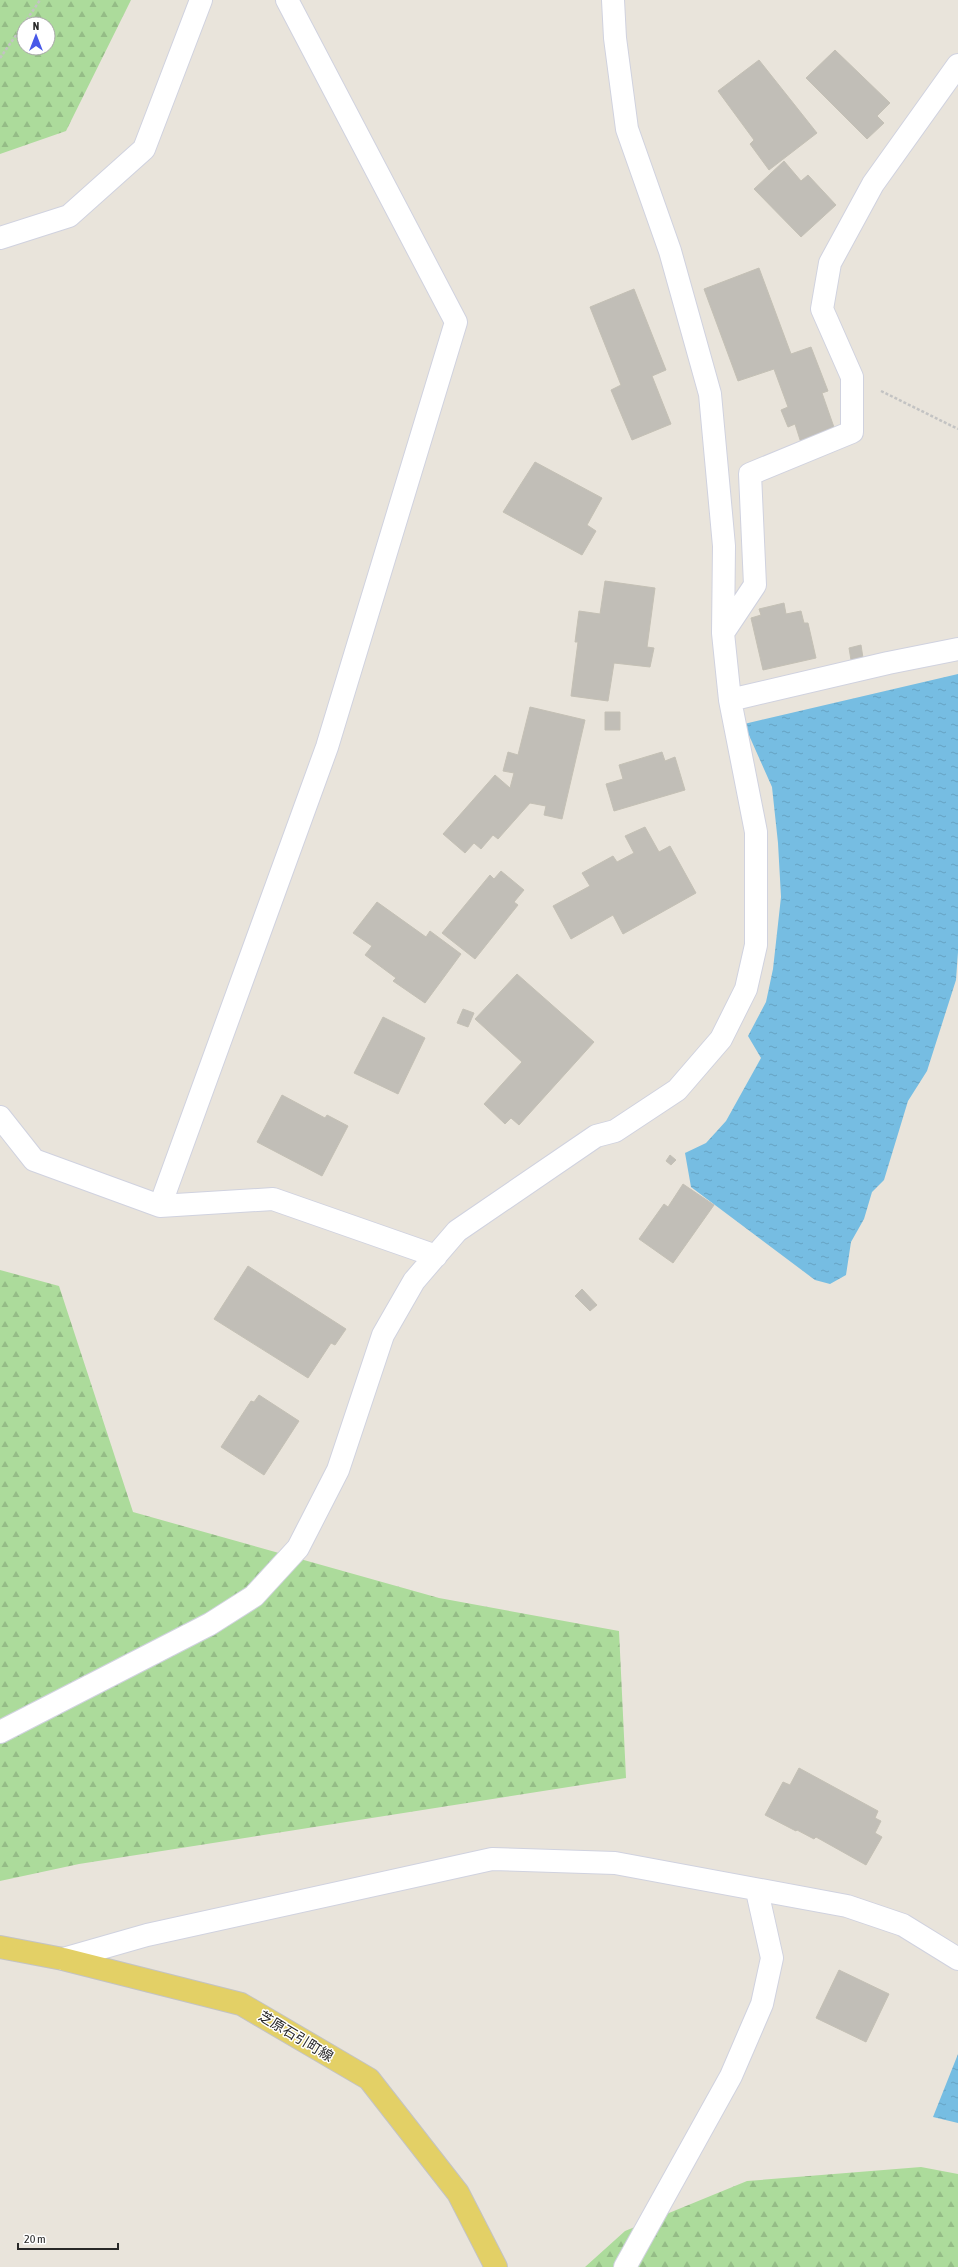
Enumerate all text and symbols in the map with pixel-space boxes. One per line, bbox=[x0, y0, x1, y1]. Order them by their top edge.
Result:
north arrow bbox=[16, 16, 56, 56]
text: N bbox=[33, 20, 39, 32]
street label: 芝原石引町線 bbox=[256, 2008, 336, 2064]
scale bar bbox=[18, 2225, 118, 2251]
text: 20 m bbox=[24, 2232, 46, 2246]

